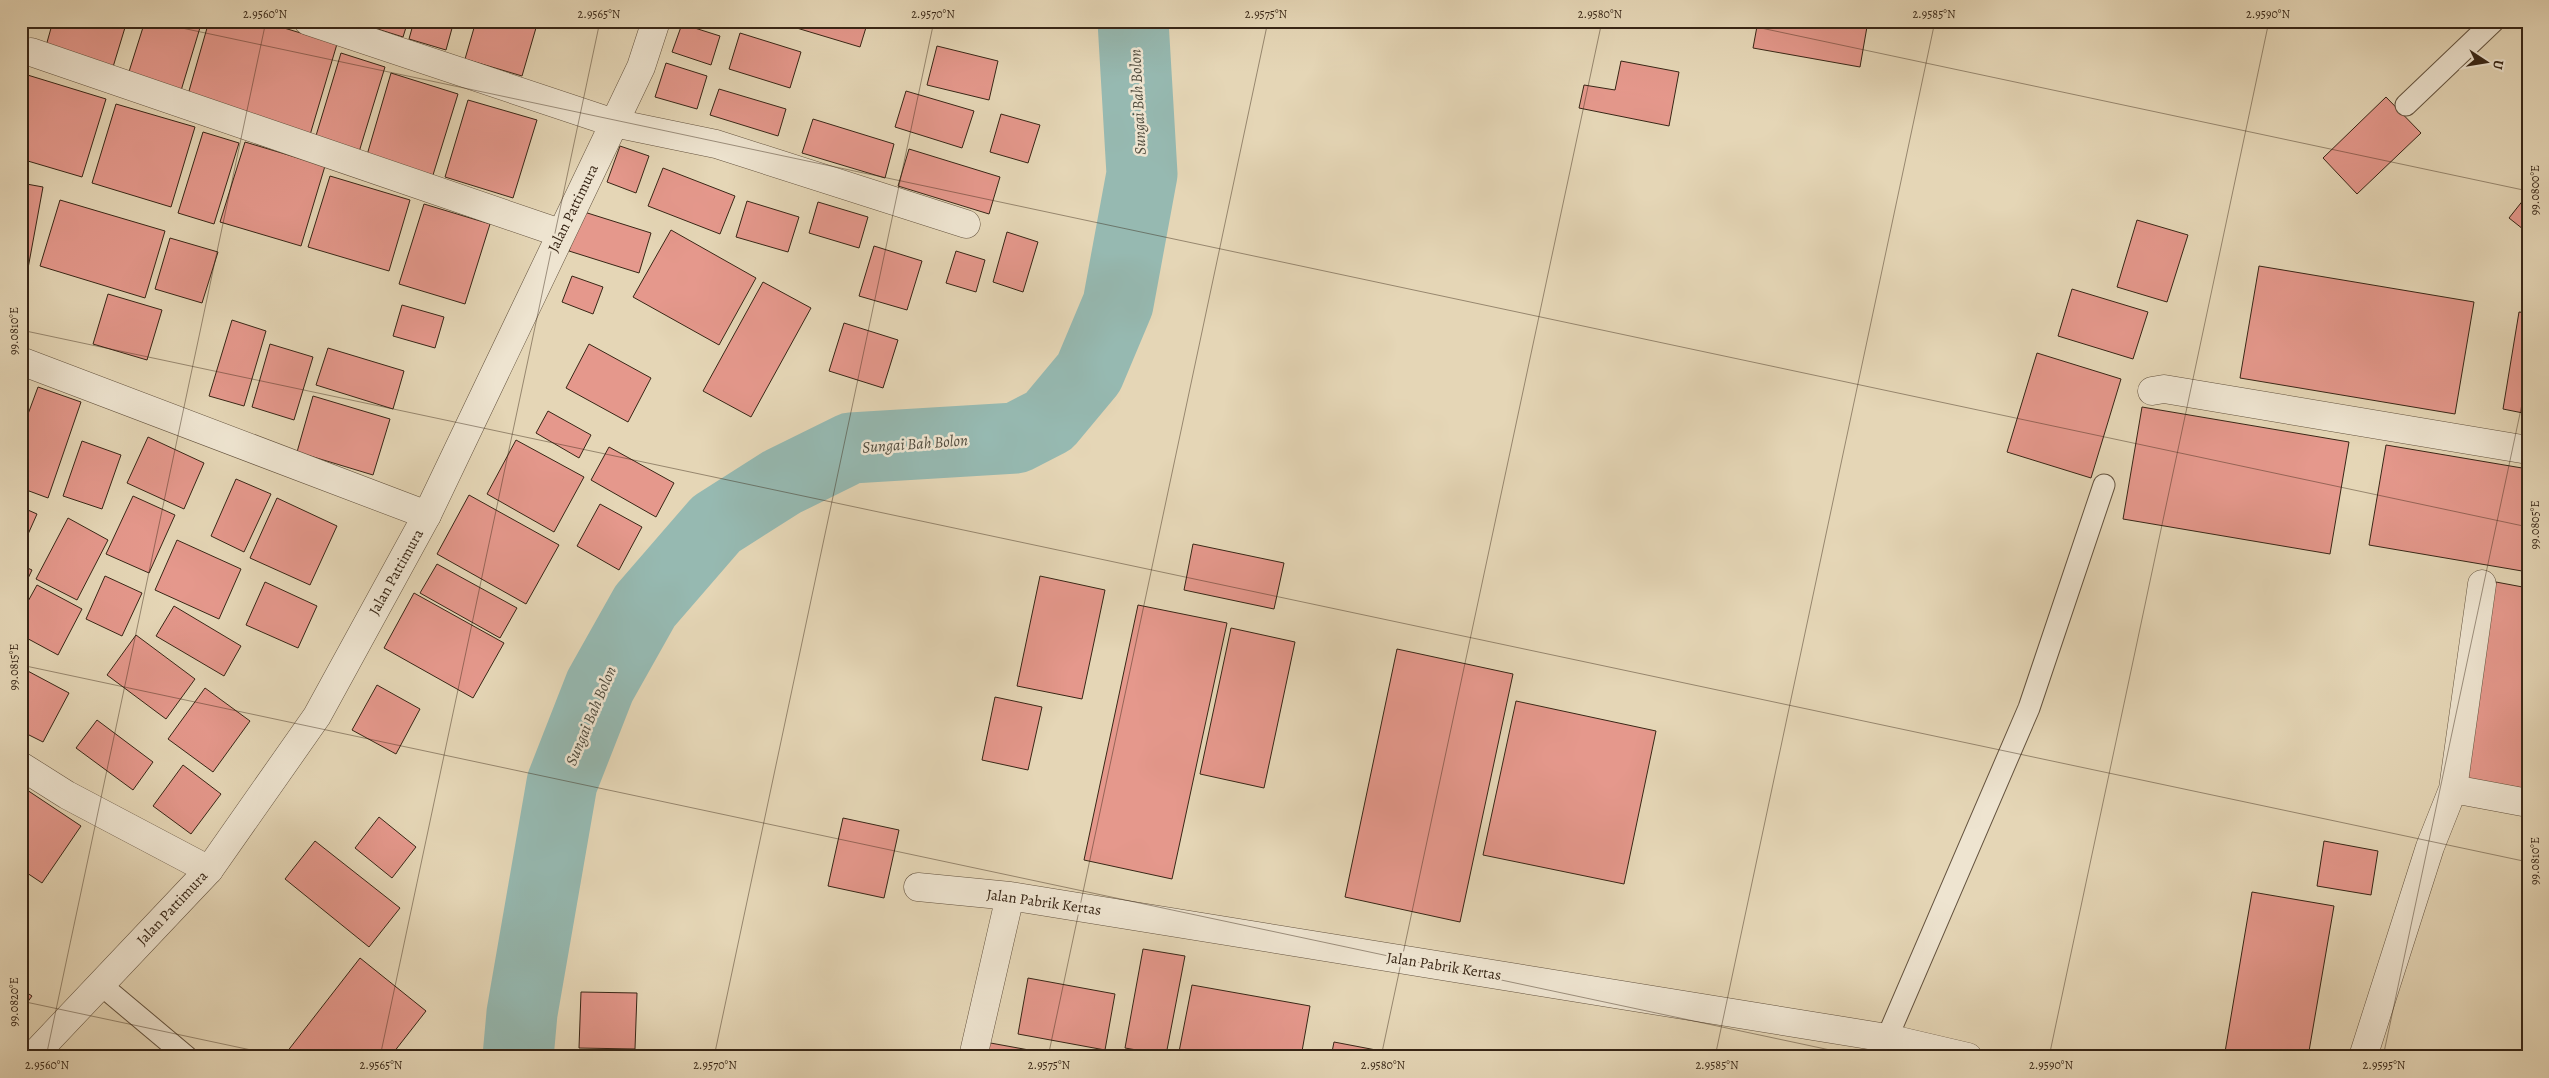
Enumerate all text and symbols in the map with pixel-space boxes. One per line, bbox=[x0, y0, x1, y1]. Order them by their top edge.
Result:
text: 2.9560°N bbox=[243, 6, 287, 22]
text: 2.9565°N bbox=[578, 6, 621, 22]
text: 2.9570°N bbox=[911, 6, 955, 22]
text: 2.9575°N bbox=[1245, 6, 1288, 22]
text: 2.9580°N bbox=[1578, 6, 1623, 22]
text: 2.9585°N bbox=[1912, 6, 1956, 22]
text: 2.9590°N bbox=[2246, 6, 2290, 22]
north arrow bbox=[2462, 38, 2512, 88]
water label: Sungai Bah Bolon bbox=[1124, 48, 1152, 156]
text: U bbox=[2488, 58, 2508, 71]
street label: Jalan Pattimura bbox=[543, 161, 603, 255]
text: 99.0800°E bbox=[2527, 165, 2543, 215]
text: 99.0810°E bbox=[6, 307, 22, 355]
water label: Sungai Bah Bolon bbox=[861, 429, 969, 459]
text: 99.0805°E bbox=[2527, 500, 2543, 550]
street label: Jalan Pattimura bbox=[364, 525, 428, 619]
text: 99.0815°E bbox=[6, 644, 22, 690]
water label: Sungai Bah Bolon bbox=[560, 663, 622, 769]
text: 99.0810°E bbox=[2527, 837, 2543, 885]
street label: Jalan Pattimura bbox=[132, 866, 212, 950]
street label: Jalan Pabrik Kertas bbox=[985, 884, 1103, 920]
street label: Jalan Pabrik Kertas bbox=[1385, 947, 1503, 985]
text: 99.0820°E bbox=[6, 977, 22, 1027]
text: 2.9560°N bbox=[25, 1057, 69, 1073]
text: 2.9565°N bbox=[360, 1057, 403, 1073]
text: 2.9570°N bbox=[693, 1057, 737, 1073]
text: 2.9575°N bbox=[1028, 1057, 1071, 1073]
text: 2.9580°N bbox=[1361, 1057, 1406, 1073]
text: 2.9585°N bbox=[1695, 1057, 1739, 1073]
text: 2.9590°N bbox=[2029, 1057, 2073, 1073]
text: 2.9595°N bbox=[2363, 1057, 2406, 1073]

